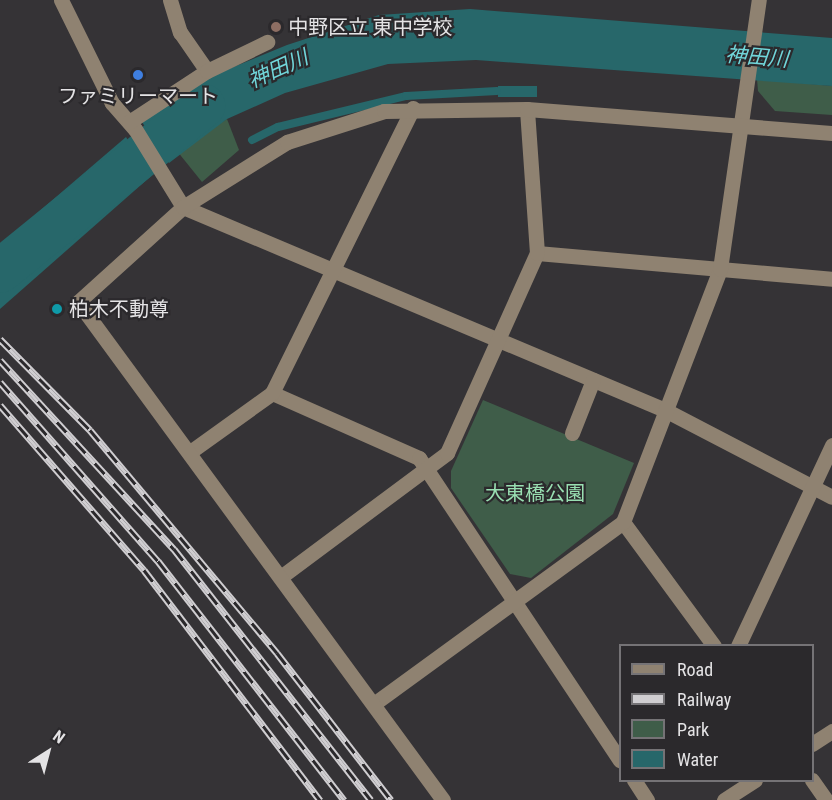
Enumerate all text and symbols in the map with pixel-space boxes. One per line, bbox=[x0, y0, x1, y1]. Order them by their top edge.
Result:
place label: 中野区立 東中学校 bbox=[288, 15, 453, 39]
marker: 中野区立 東中学校 bbox=[269, 20, 283, 34]
water label: 神田川 bbox=[725, 42, 789, 72]
water label: 神田川 bbox=[244, 45, 312, 93]
marker: ファミリーマート bbox=[131, 68, 145, 82]
place label: ファミリーマート bbox=[58, 84, 218, 108]
place label: 柏木不動尊 bbox=[69, 297, 169, 321]
marker: 柏木不動尊 bbox=[50, 302, 64, 316]
park label: 大東橋公園 bbox=[485, 481, 585, 505]
legend bbox=[619, 644, 814, 782]
text: Road bbox=[677, 659, 713, 680]
text: Railway bbox=[677, 689, 731, 710]
text: Park bbox=[677, 719, 709, 740]
north arrow bbox=[18, 722, 78, 782]
text: N bbox=[49, 726, 68, 748]
text: Water bbox=[677, 749, 718, 770]

